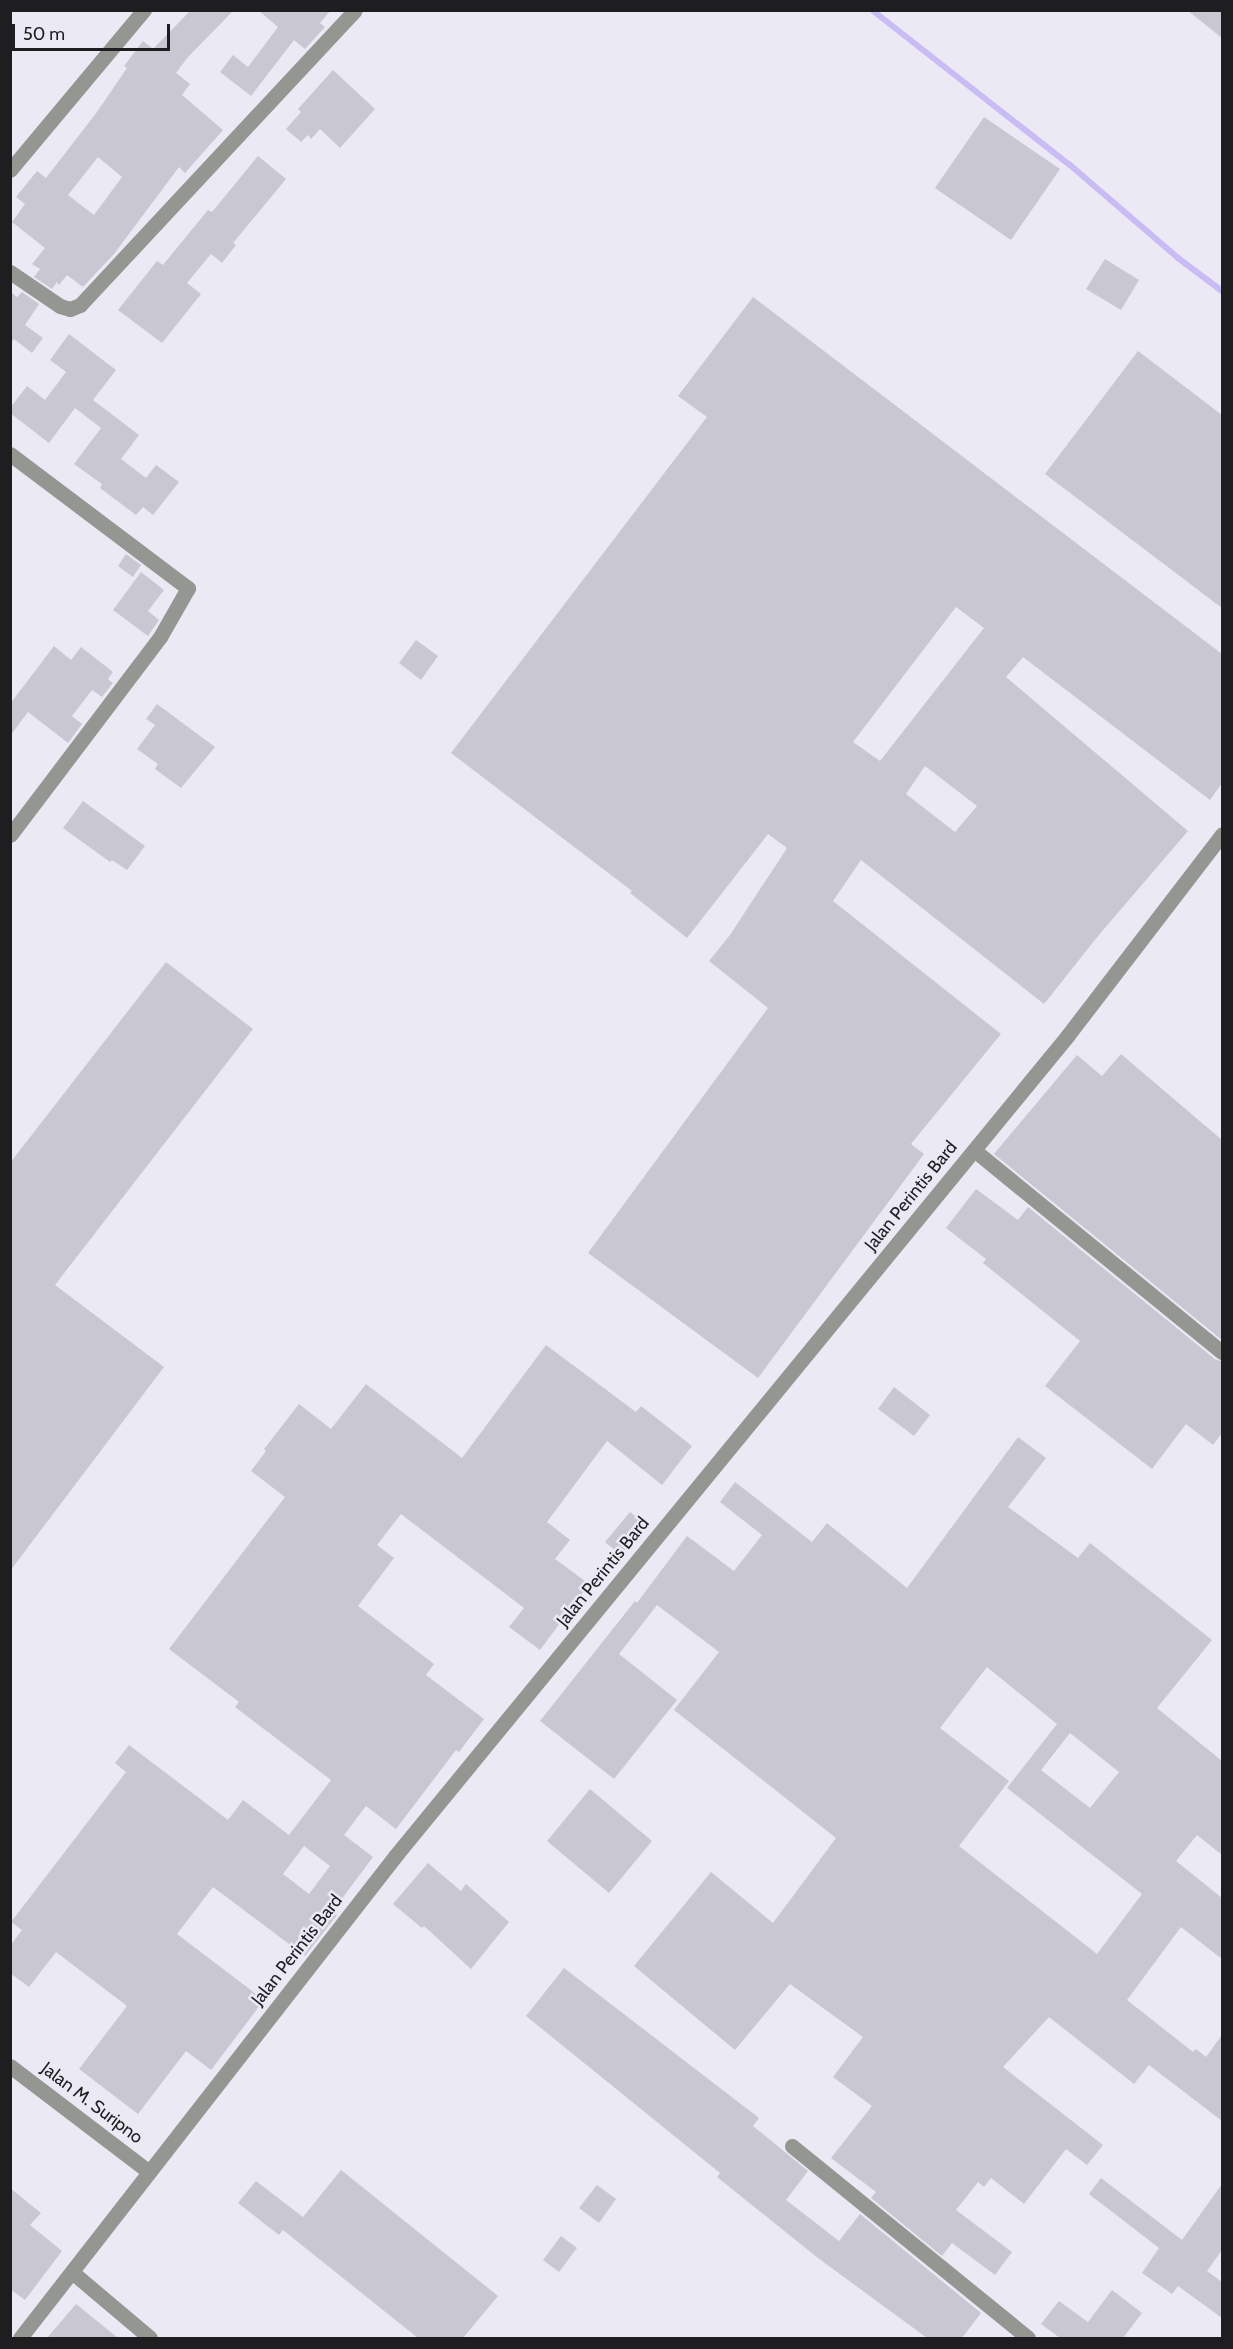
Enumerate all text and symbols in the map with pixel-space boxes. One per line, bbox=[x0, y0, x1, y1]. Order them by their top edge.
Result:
scale bar bbox=[15, 12, 172, 50]
text: 50 m bbox=[23, 23, 65, 45]
street label: Jalan Perintis Bard bbox=[860, 1137, 962, 1255]
street label: Jalan Perintis Bard bbox=[552, 1513, 654, 1631]
street label: Jalan Perintis Bard bbox=[247, 1890, 347, 2010]
street label: Jalan M. Suripno bbox=[37, 2058, 147, 2148]

